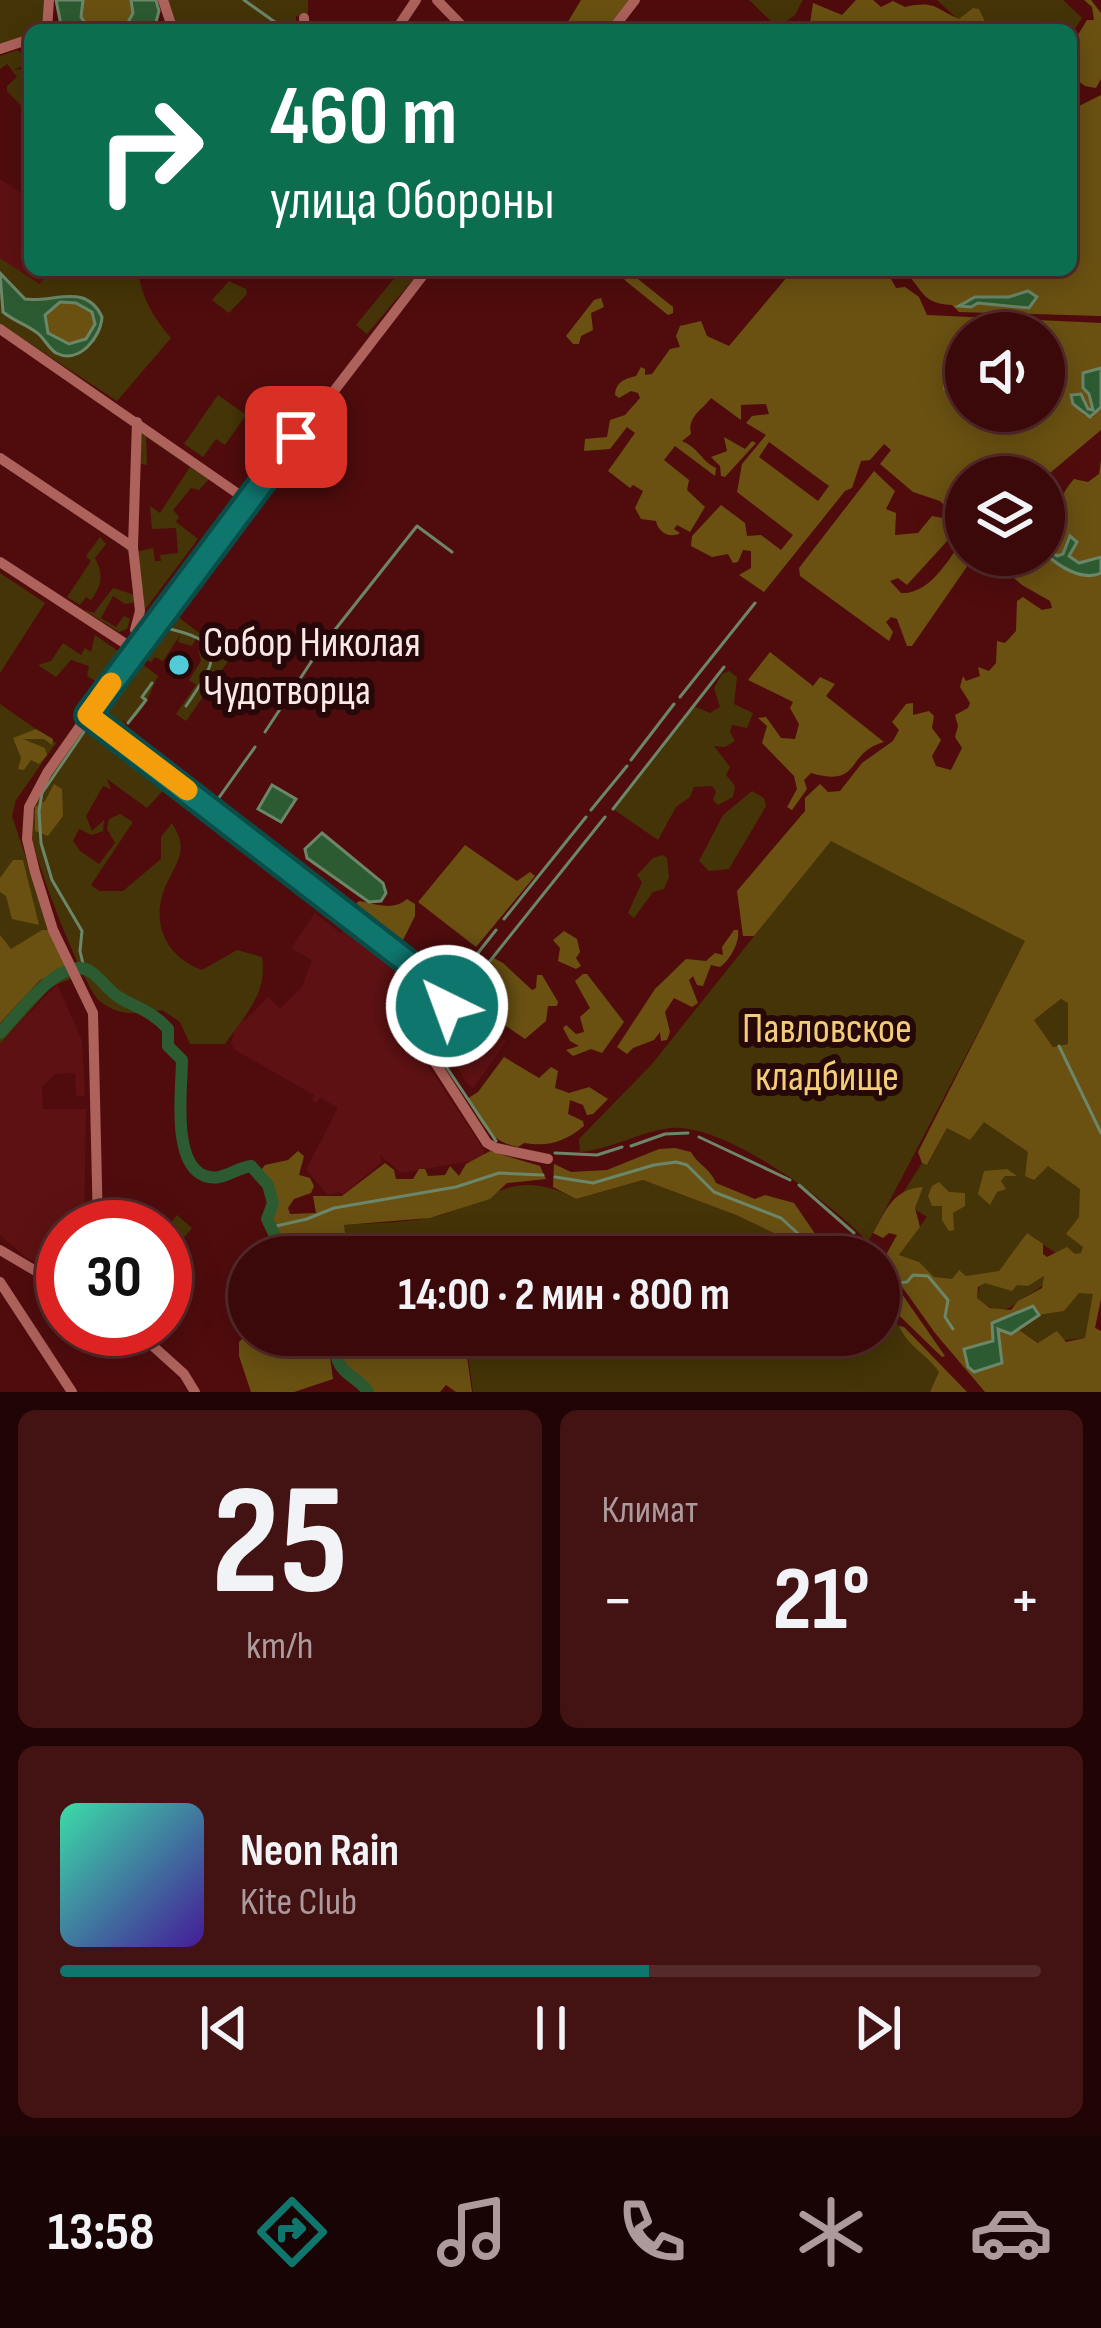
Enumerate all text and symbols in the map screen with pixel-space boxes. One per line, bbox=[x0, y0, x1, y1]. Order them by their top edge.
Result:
text: 460 m bbox=[270, 67, 457, 168]
icon: right bbox=[72, 72, 228, 228]
text: улица Обороны bbox=[270, 169, 554, 234]
map controls bbox=[945, 312, 1065, 576]
button: sound bbox=[945, 312, 1065, 432]
pin bbox=[245, 386, 347, 488]
icon: arrive bbox=[263, 404, 329, 470]
button: layers bbox=[945, 456, 1065, 576]
place label: Собор Николая Чудотворца bbox=[203, 618, 421, 717]
marker: Собор Николая Чудотворца bbox=[166, 652, 192, 678]
position arrow bbox=[384, 943, 510, 1069]
park label: Павловское кладбище bbox=[742, 1004, 912, 1103]
speed limit sign: 30 bbox=[36, 1200, 192, 1356]
text: 14:00 · 2 мин · 800 m bbox=[398, 1268, 730, 1323]
text: 25 bbox=[211, 1451, 348, 1638]
text: Климат bbox=[602, 1487, 698, 1534]
text: 21° bbox=[772, 1547, 870, 1655]
text: − bbox=[602, 1562, 634, 1641]
text: + bbox=[1009, 1562, 1041, 1641]
text: km/h bbox=[246, 1623, 313, 1670]
text: Neon Rain bbox=[240, 1824, 399, 1879]
text: Kite Club bbox=[240, 1879, 357, 1926]
icon: previous bbox=[191, 1995, 257, 2061]
icon: pause bbox=[518, 1995, 584, 2061]
icon: next bbox=[845, 1995, 911, 2061]
icon: directions bbox=[250, 2190, 334, 2274]
icon: music bbox=[430, 2190, 514, 2274]
icon: phone bbox=[610, 2190, 694, 2274]
icon: climate bbox=[789, 2190, 873, 2274]
icon: car bbox=[969, 2190, 1053, 2274]
text: 13:58 bbox=[48, 2200, 155, 2265]

